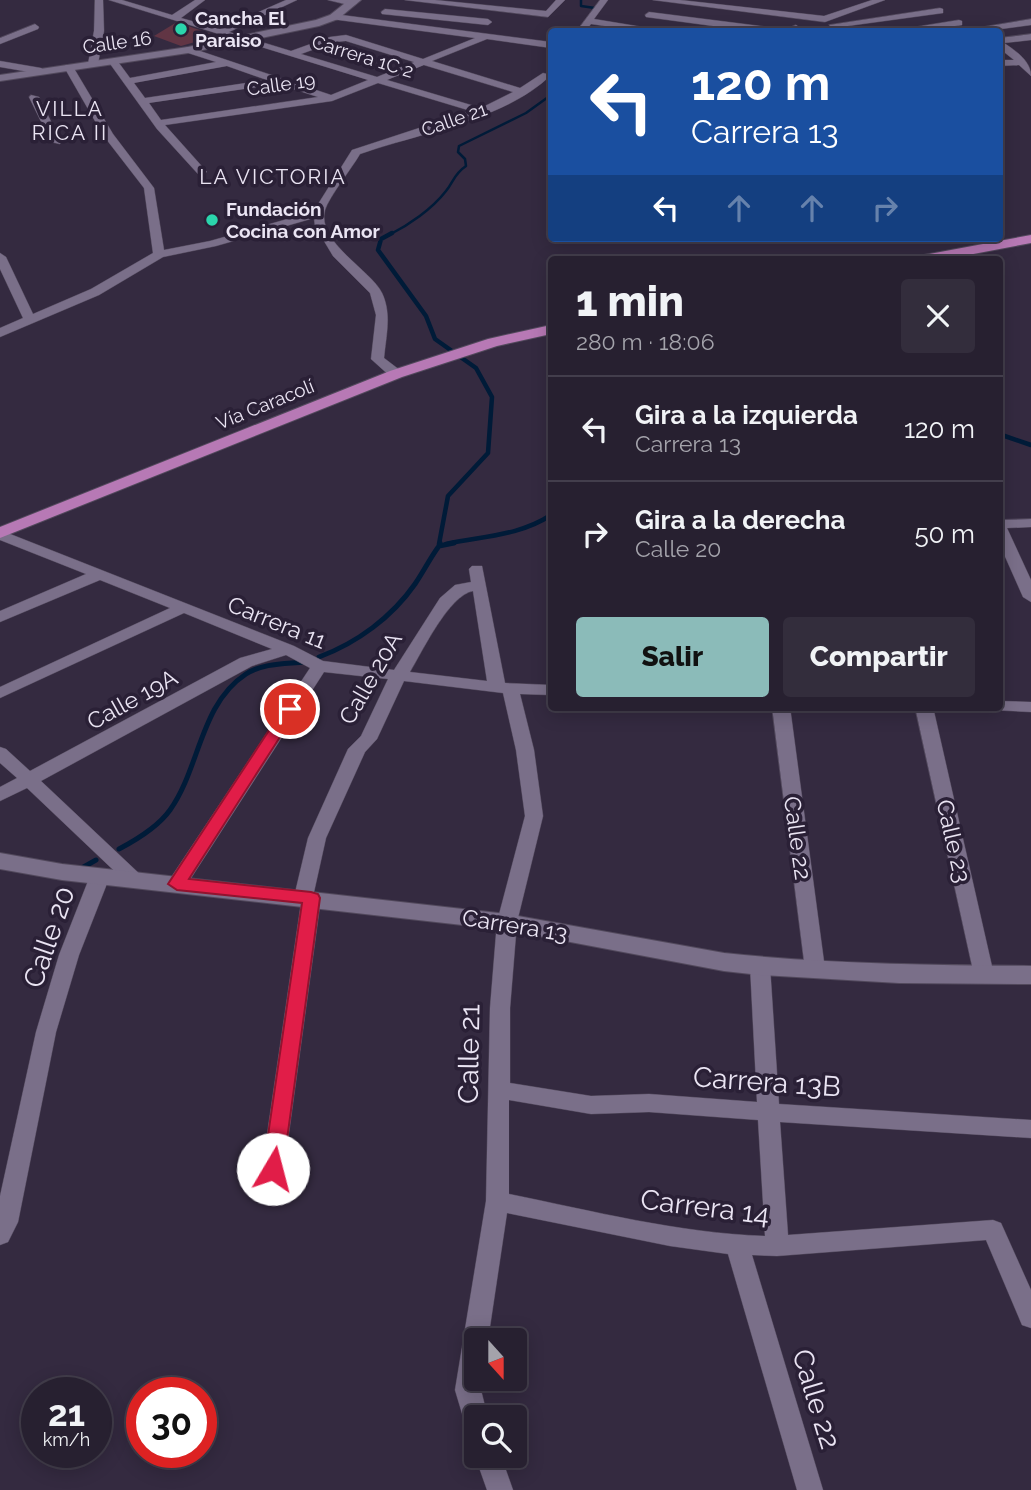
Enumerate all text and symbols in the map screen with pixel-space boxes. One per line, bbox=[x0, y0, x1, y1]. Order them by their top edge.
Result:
place label: Cancha El Paraiso bbox=[195, 7, 286, 51]
marker: Cancha El Paraiso bbox=[173, 21, 189, 37]
street label: Calle 16 bbox=[81, 26, 153, 58]
street label: Carrera 1C 2 bbox=[309, 30, 417, 82]
text: 120 m bbox=[691, 54, 830, 111]
icon: left bbox=[576, 56, 667, 147]
street label: Calle 19 bbox=[245, 68, 317, 100]
district label: VILLA RICA II bbox=[32, 96, 108, 145]
street label: Calle 21 bbox=[418, 98, 490, 140]
text: Carrera 13 bbox=[691, 113, 839, 150]
district label: LA VICTORIA bbox=[199, 164, 347, 189]
icon: left bbox=[647, 189, 685, 227]
icon: ahead bbox=[720, 189, 758, 227]
icon: ahead bbox=[793, 189, 831, 227]
icon: right bbox=[866, 189, 904, 227]
place label: Fundación Cocina con Amor bbox=[226, 198, 381, 242]
marker: Fundación Cocina con Amor bbox=[204, 212, 220, 228]
text: 1 min bbox=[576, 277, 684, 326]
button: close bbox=[901, 279, 975, 353]
text: 280 m · 18:06 bbox=[576, 328, 715, 355]
street label: Vía Caracolí bbox=[213, 374, 318, 434]
text: Gira a la izquierda bbox=[635, 400, 858, 430]
icon: left bbox=[576, 410, 614, 448]
text: 120 m bbox=[904, 414, 975, 444]
text: Carrera 13 bbox=[635, 430, 741, 457]
text: Gira a la derecha bbox=[635, 505, 845, 535]
icon: right bbox=[576, 515, 614, 553]
text: 50 m bbox=[914, 519, 975, 549]
text: Calle 20 bbox=[635, 535, 721, 562]
street label: Carrera 11 bbox=[224, 590, 330, 654]
button: Salir bbox=[576, 617, 769, 697]
button: Compartir bbox=[783, 617, 975, 697]
street label: Calle 20A bbox=[333, 627, 407, 729]
street label: Calle 19A bbox=[82, 663, 182, 735]
pin bbox=[260, 679, 320, 739]
icon: arrive bbox=[271, 690, 309, 728]
street label: Calle 22 bbox=[779, 794, 817, 882]
street label: Calle 23 bbox=[931, 797, 977, 885]
street label: Calle 20 bbox=[16, 882, 82, 992]
street label: Carrera 13 bbox=[460, 903, 570, 947]
street label: Calle 21 bbox=[452, 1004, 486, 1104]
street label: Carrera 13B bbox=[692, 1060, 842, 1104]
position arrow bbox=[236, 1132, 310, 1206]
street label: Carrera 14 bbox=[639, 1183, 771, 1231]
north arrow bbox=[464, 1328, 527, 1391]
map controls bbox=[464, 1328, 527, 1468]
street label: Calle 22 bbox=[785, 1345, 847, 1453]
speed limit sign: 30 bbox=[126, 1377, 217, 1468]
text: 21 bbox=[48, 1393, 85, 1434]
button: search bbox=[464, 1405, 527, 1468]
text: km/h bbox=[43, 1429, 90, 1450]

